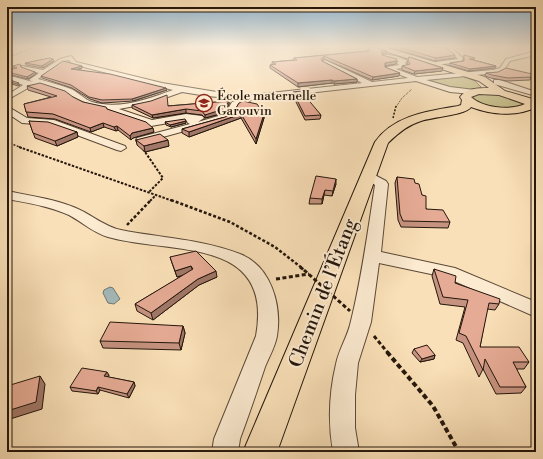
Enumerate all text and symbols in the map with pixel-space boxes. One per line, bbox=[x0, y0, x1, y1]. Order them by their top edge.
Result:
place label: École maternelle Garouvin bbox=[217, 87, 317, 119]
school or university icon: École maternelle Garouvin bbox=[194, 93, 214, 113]
street label: Chemin de l’Étang bbox=[283, 215, 363, 371]

